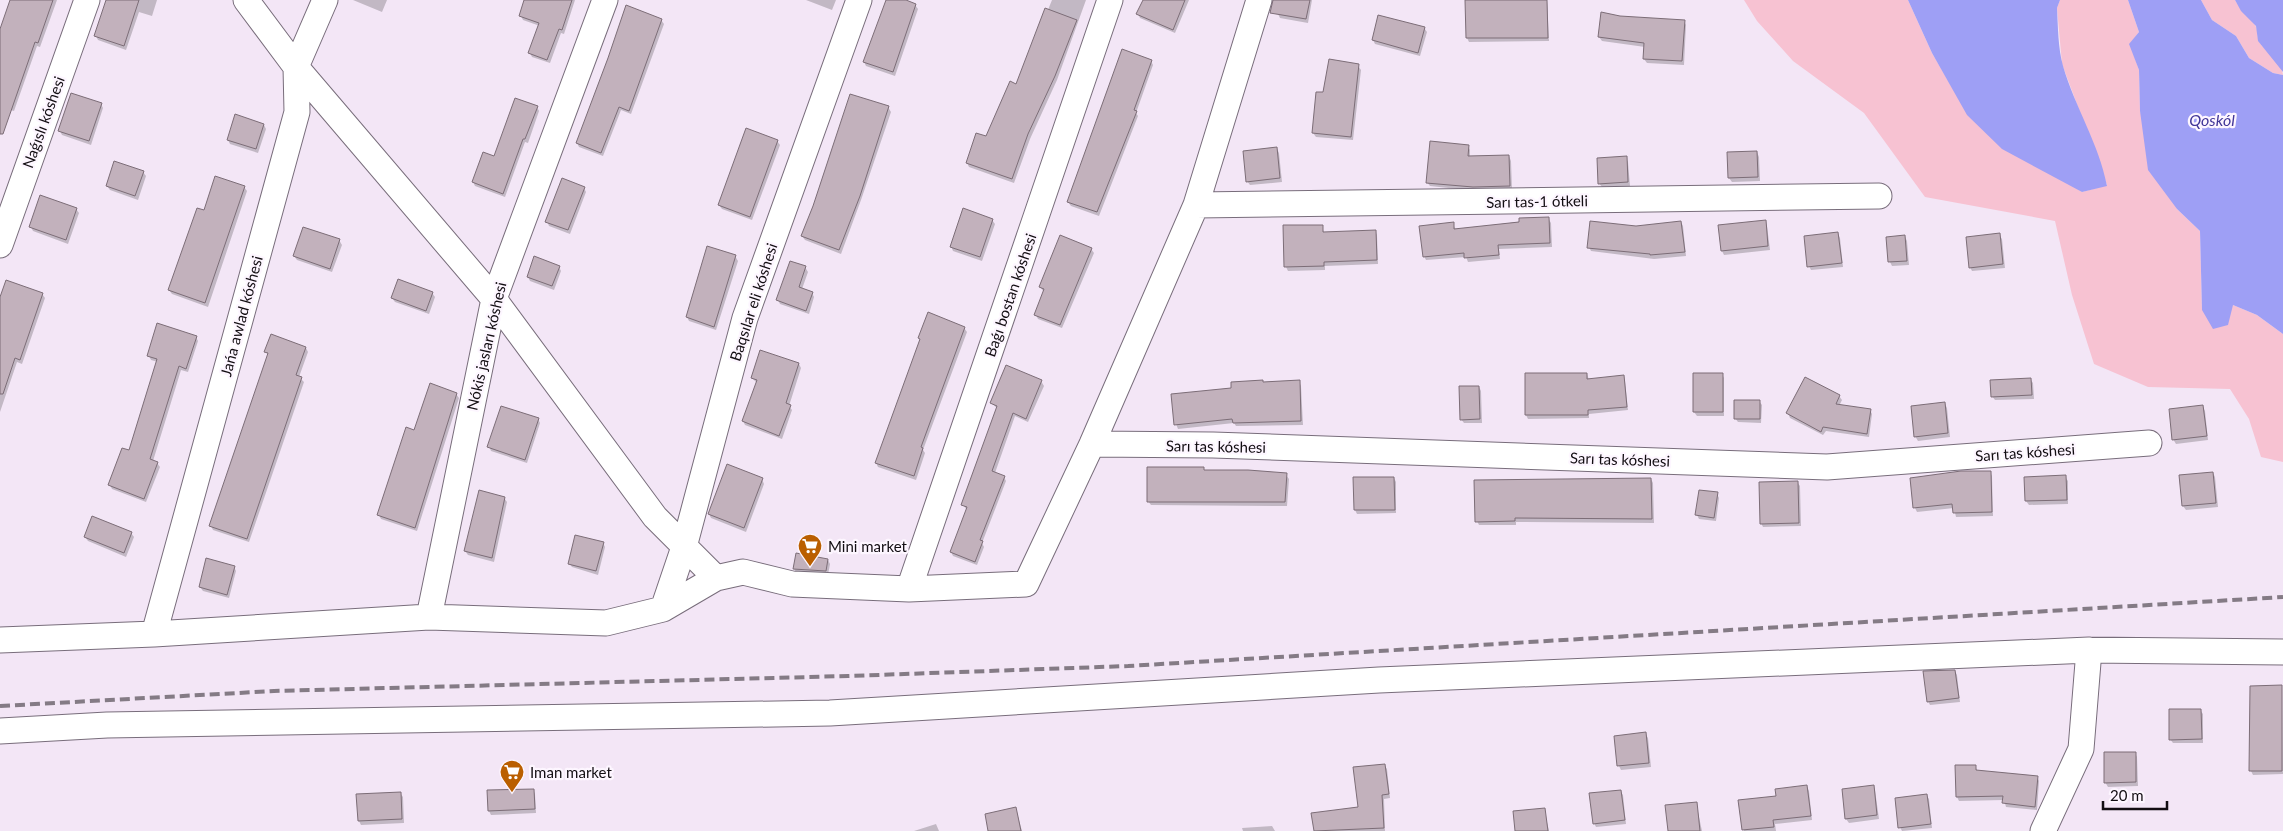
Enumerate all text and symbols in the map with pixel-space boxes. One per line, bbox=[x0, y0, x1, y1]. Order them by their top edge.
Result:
street label: Naǵıslı kóshesi bbox=[18, 74, 68, 170]
water label: Qoskól bbox=[2189, 110, 2235, 129]
street label: Sarı tas-1 ótkeli bbox=[1486, 191, 1588, 211]
street label: Baǵı bostan kóshesi bbox=[980, 231, 1040, 359]
street label: Baqsılar eli kóshesi bbox=[725, 241, 781, 363]
street label: Jańa awlad kóshesi bbox=[216, 254, 266, 378]
street label: Nókis jasları kóshesi bbox=[462, 280, 510, 412]
street label: Sarı tas kóshesi bbox=[1166, 436, 1266, 456]
street label: Sarı tas kóshesi bbox=[1974, 440, 2076, 464]
street label: Sarı tas kóshesi bbox=[1570, 448, 1670, 470]
supermarket icon: Mini market bbox=[797, 533, 823, 567]
place label: Mini market bbox=[828, 537, 908, 555]
supermarket icon: Iman market bbox=[499, 759, 525, 793]
place label: Iman market bbox=[530, 763, 612, 781]
scale bar bbox=[2103, 778, 2167, 810]
text: 20 m bbox=[2110, 786, 2144, 804]

